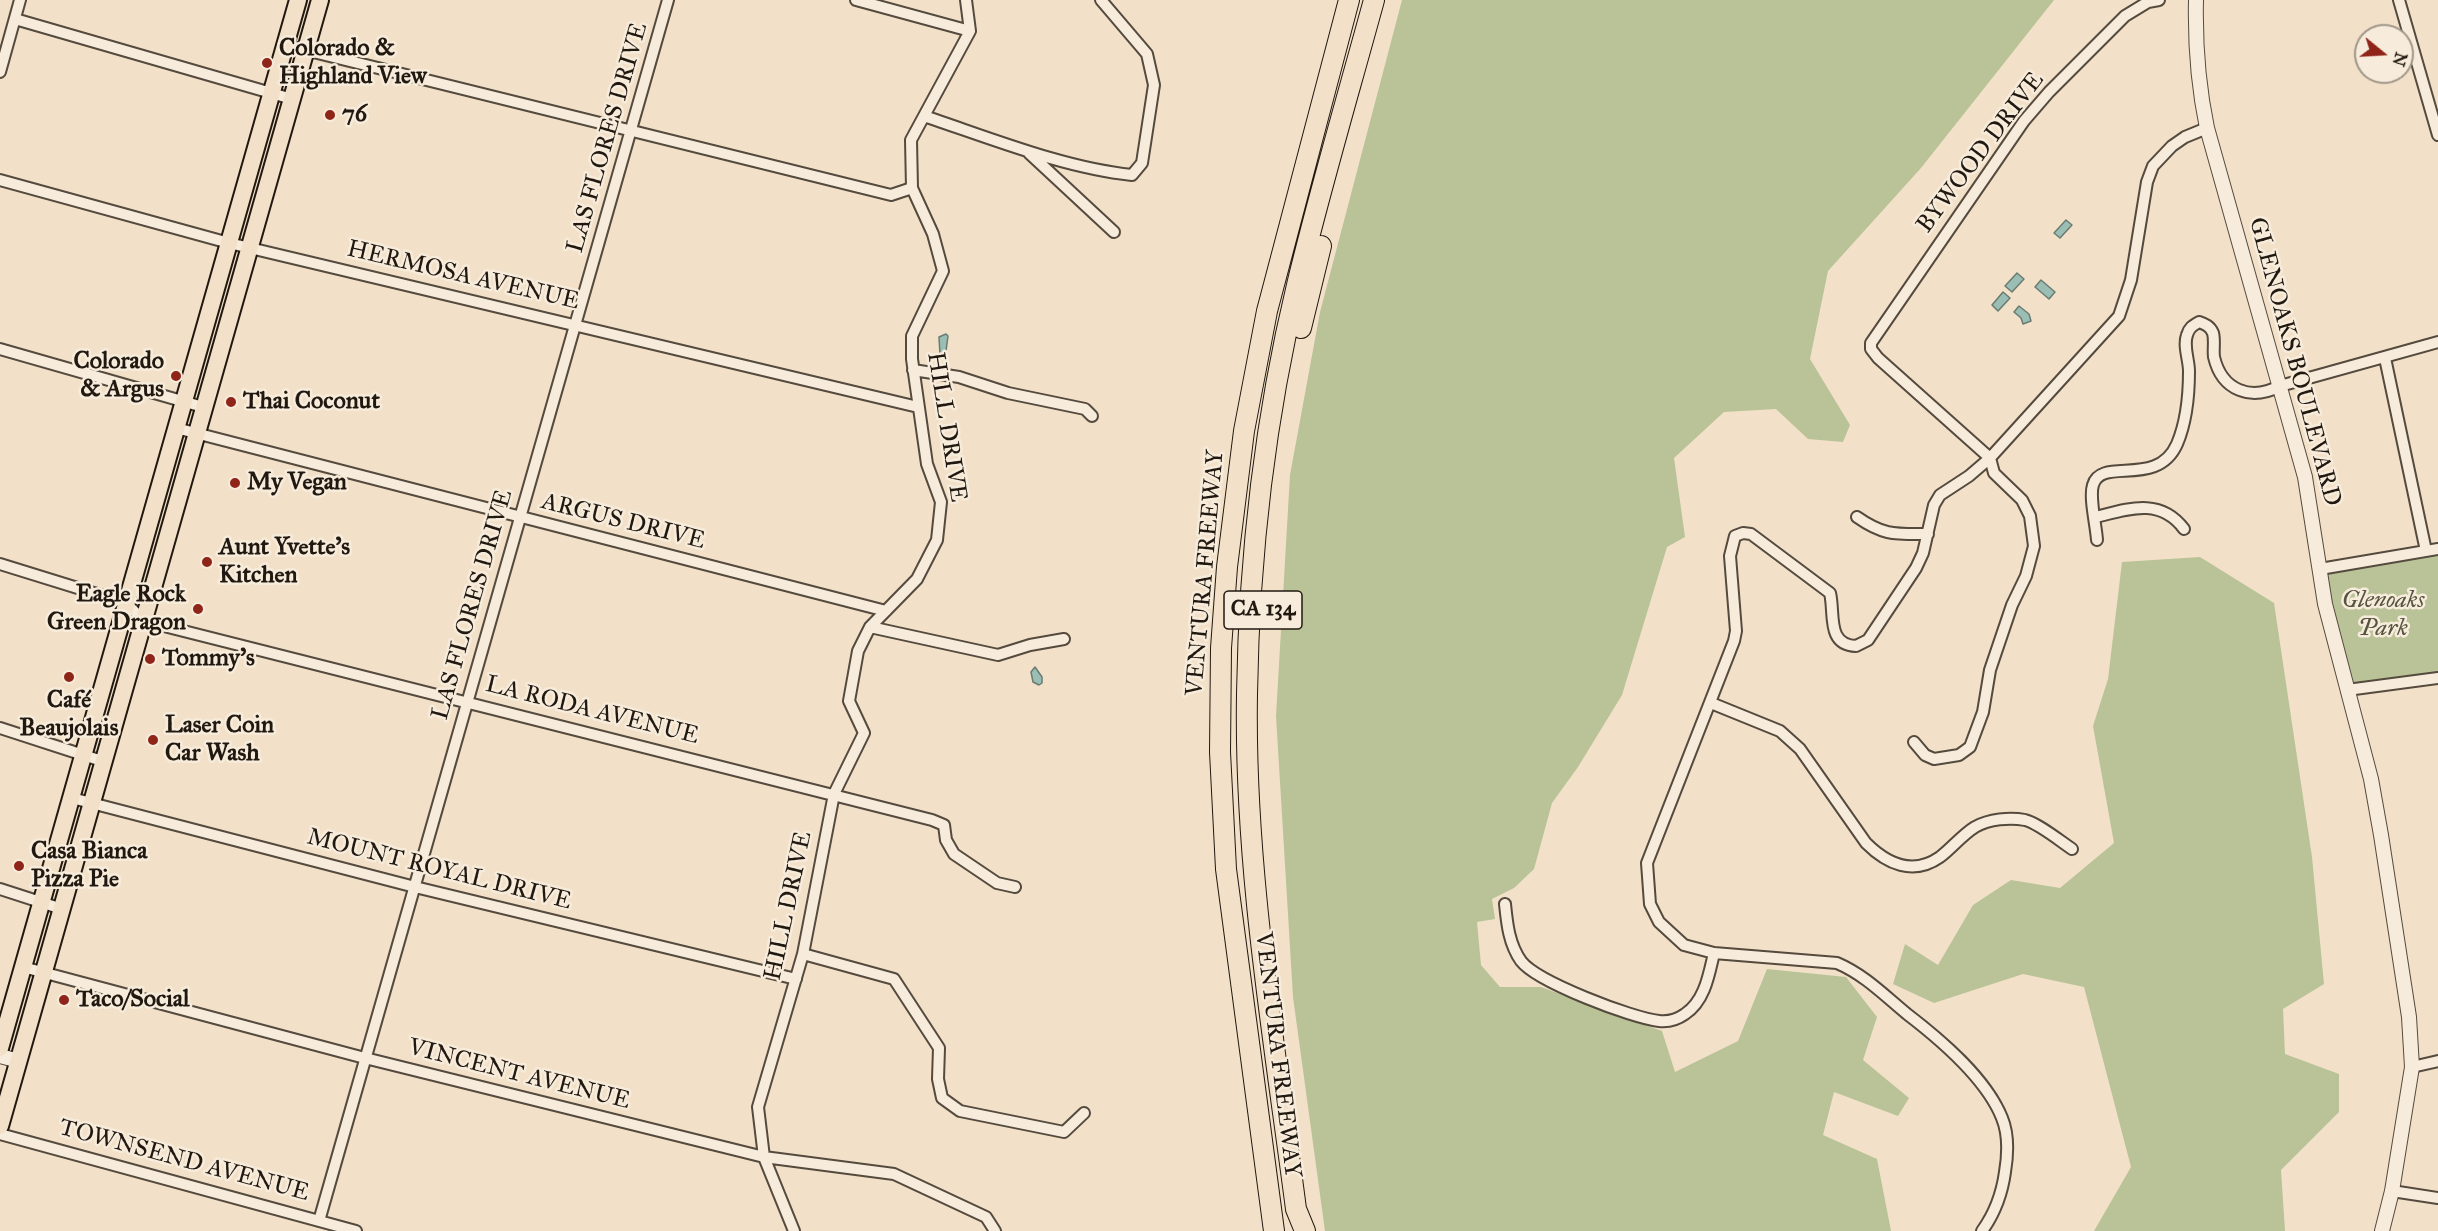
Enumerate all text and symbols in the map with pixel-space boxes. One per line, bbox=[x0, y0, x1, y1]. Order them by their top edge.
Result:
street label: LAS FLORES DRIVE bbox=[561, 20, 655, 256]
north arrow bbox=[2354, 24, 2414, 84]
place label: Colorado & Highland View bbox=[279, 35, 427, 91]
text: N bbox=[2389, 50, 2411, 68]
marker: Colorado & Highland View bbox=[260, 56, 274, 70]
street label: BYWOOD DRIVE bbox=[1911, 67, 2051, 239]
place label: 76 bbox=[342, 101, 367, 129]
marker: 76 bbox=[323, 108, 337, 122]
street label: GLENOAKS BOULEVARD bbox=[2242, 215, 2346, 509]
street label: HERMOSA AVENUE bbox=[344, 235, 582, 317]
place label: Colorado & Argus bbox=[73, 348, 164, 404]
street label: HILL DRIVE bbox=[920, 350, 972, 504]
marker: Colorado & Argus bbox=[169, 369, 183, 383]
place label: Thai Coconut bbox=[243, 388, 380, 416]
marker: Thai Coconut bbox=[224, 395, 238, 409]
street label: VENTURA FREEWAY bbox=[1181, 449, 1231, 697]
place label: My Vegan bbox=[247, 469, 347, 497]
marker: My Vegan bbox=[228, 476, 242, 490]
street label: LAS FLORES DRIVE bbox=[426, 487, 520, 723]
street label: ARGUS DRIVE bbox=[538, 488, 708, 556]
place label: Aunt Yvette’s Kitchen bbox=[219, 534, 350, 590]
marker: Aunt Yvette’s Kitchen bbox=[200, 555, 214, 569]
place label: Eagle Rock Green Dragon bbox=[47, 581, 186, 637]
park label: Glenoaks Park bbox=[2342, 587, 2424, 643]
road number: CA 134 bbox=[1224, 591, 1302, 629]
marker: Eagle Rock Green Dragon bbox=[191, 602, 205, 616]
place label: Tommy's bbox=[162, 645, 255, 673]
marker: Tommy's bbox=[143, 652, 157, 666]
marker: Café Beaujolais bbox=[62, 670, 76, 684]
street label: LA RODA AVENUE bbox=[482, 671, 702, 751]
place label: Café Beaujolais bbox=[20, 687, 118, 743]
place label: Laser Coin Car Wash bbox=[165, 712, 274, 768]
marker: Laser Coin Car Wash bbox=[146, 733, 160, 747]
street label: MOUNT ROYAL DRIVE bbox=[304, 823, 574, 917]
street label: HILL DRIVE bbox=[759, 829, 819, 983]
place label: Casa Bianca Pizza Pie bbox=[31, 838, 147, 894]
marker: Casa Bianca Pizza Pie bbox=[12, 859, 26, 873]
street label: VENTURA FREEWAY bbox=[1248, 931, 1306, 1179]
place label: Taco/Social bbox=[76, 986, 189, 1014]
marker: Taco/Social bbox=[57, 993, 71, 1007]
street label: VINCENT AVENUE bbox=[405, 1034, 633, 1116]
street label: TOWNSEND AVENUE bbox=[56, 1114, 312, 1208]

